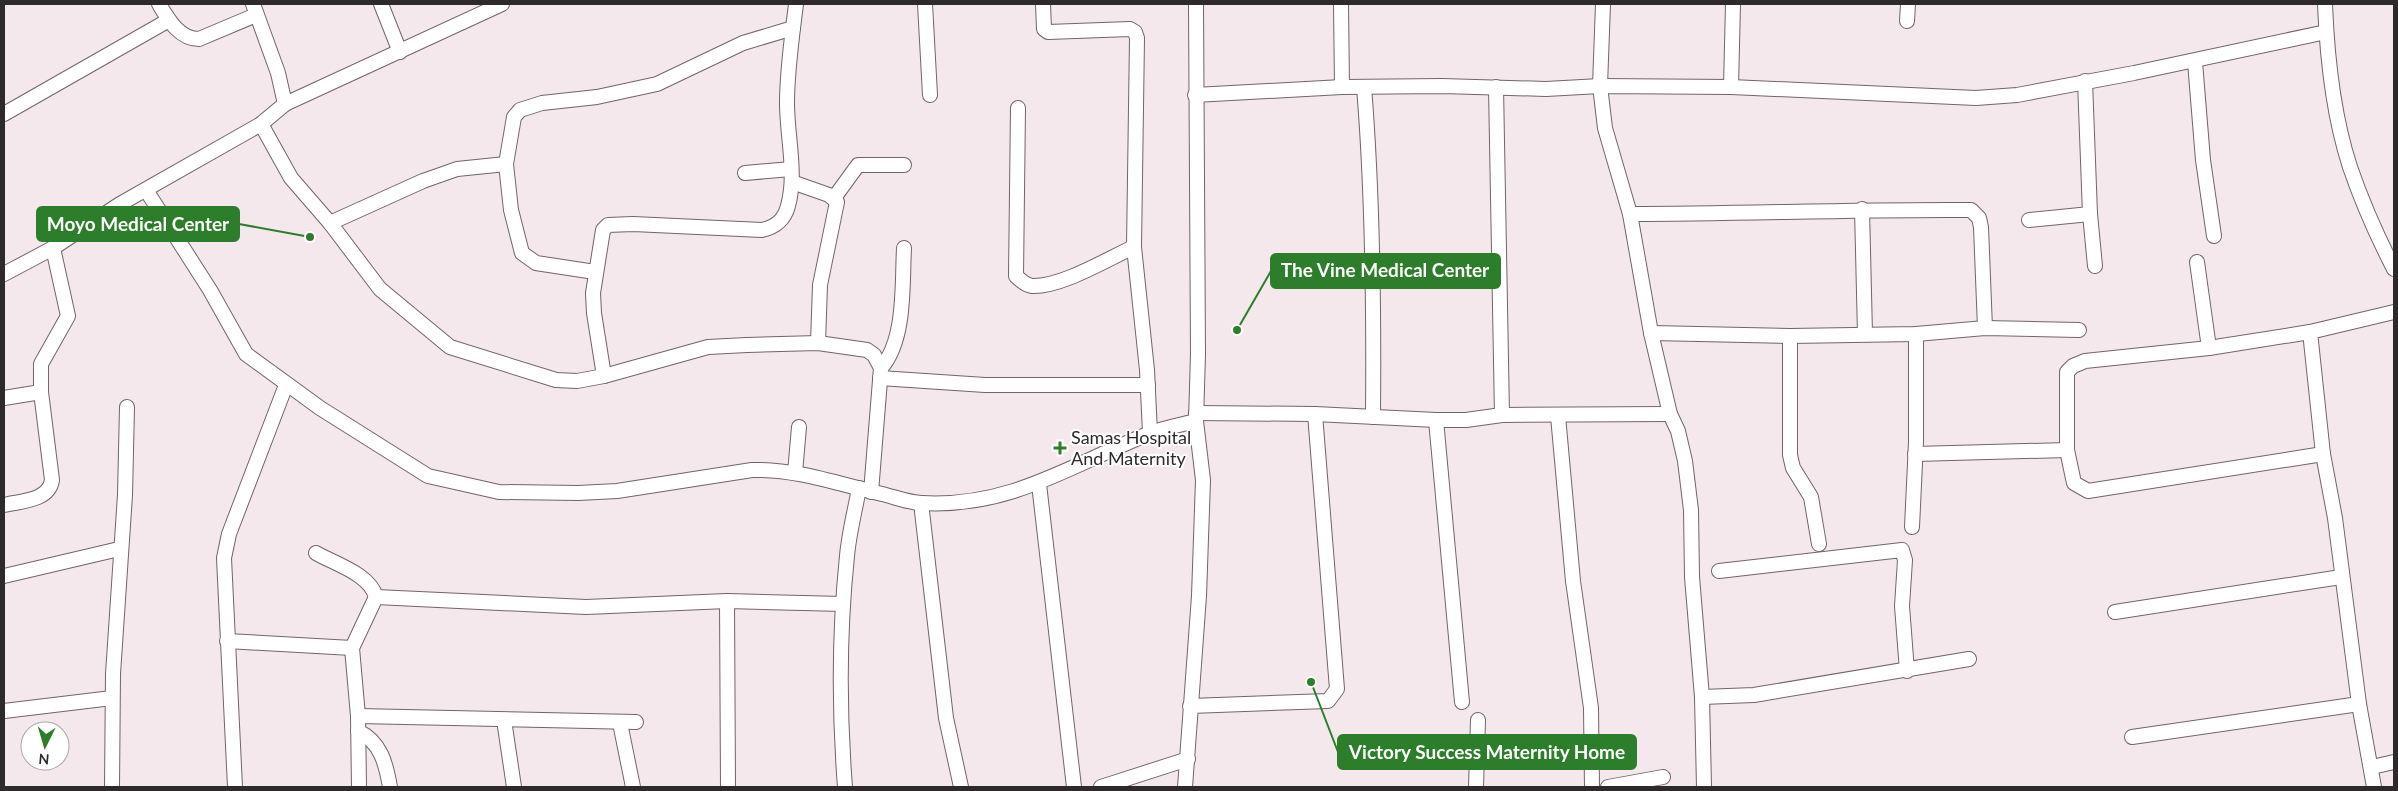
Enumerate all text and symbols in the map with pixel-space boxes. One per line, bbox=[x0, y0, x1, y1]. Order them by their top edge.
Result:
callout: Moyo Medical Center bbox=[37, 207, 239, 241]
text: Moyo Medical Center bbox=[47, 212, 230, 235]
callout: The Vine Medical Center bbox=[1271, 254, 1500, 288]
text: The Vine Medical Center bbox=[1281, 258, 1490, 281]
place label: Samas Hospital And Maternity bbox=[1071, 426, 1191, 469]
marker: Samas Hospital And Maternity bbox=[1053, 441, 1067, 455]
north arrow bbox=[20, 721, 70, 771]
callout: Victory Success Maternity Home bbox=[1338, 735, 1636, 769]
text: Victory Success Maternity Home bbox=[1348, 740, 1625, 763]
text: N bbox=[38, 751, 50, 768]

